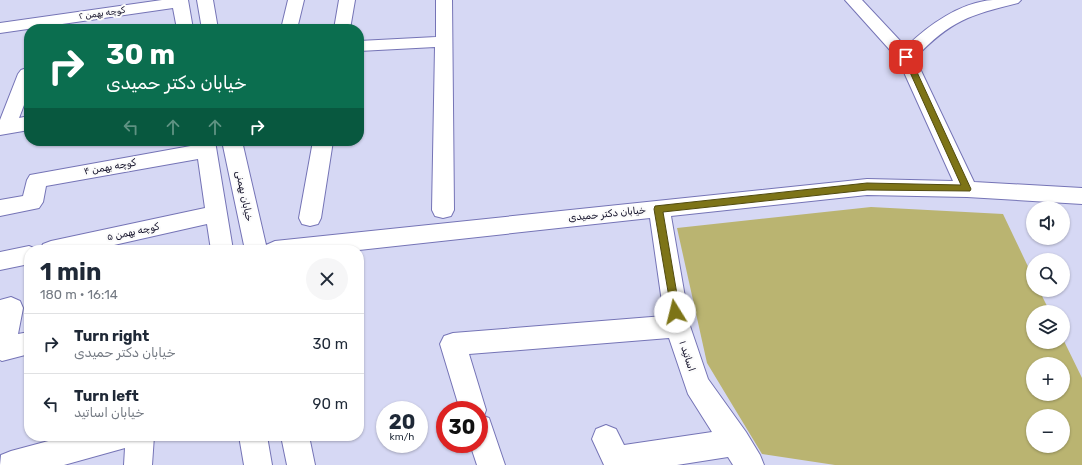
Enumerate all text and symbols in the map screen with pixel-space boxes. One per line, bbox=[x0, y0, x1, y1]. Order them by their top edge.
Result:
street label: کوچه بهمن ۲ bbox=[78, 5, 126, 21]
text: 30 m bbox=[106, 38, 175, 71]
icon: right bbox=[40, 40, 92, 92]
pin bbox=[889, 40, 923, 74]
icon: arrive bbox=[895, 46, 917, 68]
text: خیابان دکتر حمیدی bbox=[106, 72, 247, 94]
icon: left bbox=[120, 116, 142, 138]
icon: ahead bbox=[162, 116, 184, 138]
icon: ahead bbox=[204, 116, 226, 138]
icon: right bbox=[246, 116, 268, 138]
street label: کوچه بهمن ۴ bbox=[83, 156, 137, 177]
street label: خیابان بهمنی bbox=[233, 170, 255, 222]
map controls bbox=[1026, 201, 1070, 453]
button: sound bbox=[1026, 201, 1070, 245]
street label: خیابان دکتر حمیدی bbox=[568, 204, 646, 224]
street label: کوچه بهمن ۵ bbox=[106, 220, 161, 243]
button: search bbox=[1026, 253, 1070, 297]
text: 1 min bbox=[40, 258, 101, 286]
button: close bbox=[306, 258, 348, 300]
text: 180 m · 16:14 bbox=[40, 287, 118, 302]
position arrow bbox=[654, 291, 696, 333]
button: layers bbox=[1026, 305, 1070, 349]
text: Turn right bbox=[74, 327, 149, 345]
icon: right bbox=[40, 333, 62, 355]
text: 30 m bbox=[312, 335, 348, 353]
street label: اساتید ۱ bbox=[676, 339, 698, 373]
text: خیابان دکتر حمیدی bbox=[74, 345, 175, 360]
button: + bbox=[1026, 357, 1070, 401]
text: Turn left bbox=[74, 387, 139, 405]
icon: left bbox=[40, 393, 62, 415]
text: 90 m bbox=[313, 395, 348, 413]
speed limit sign: 30 bbox=[436, 401, 488, 453]
text: خیابان اساتید bbox=[74, 405, 144, 420]
button: − bbox=[1026, 409, 1070, 453]
text: 20 bbox=[389, 410, 415, 434]
text: km/h bbox=[390, 431, 414, 443]

